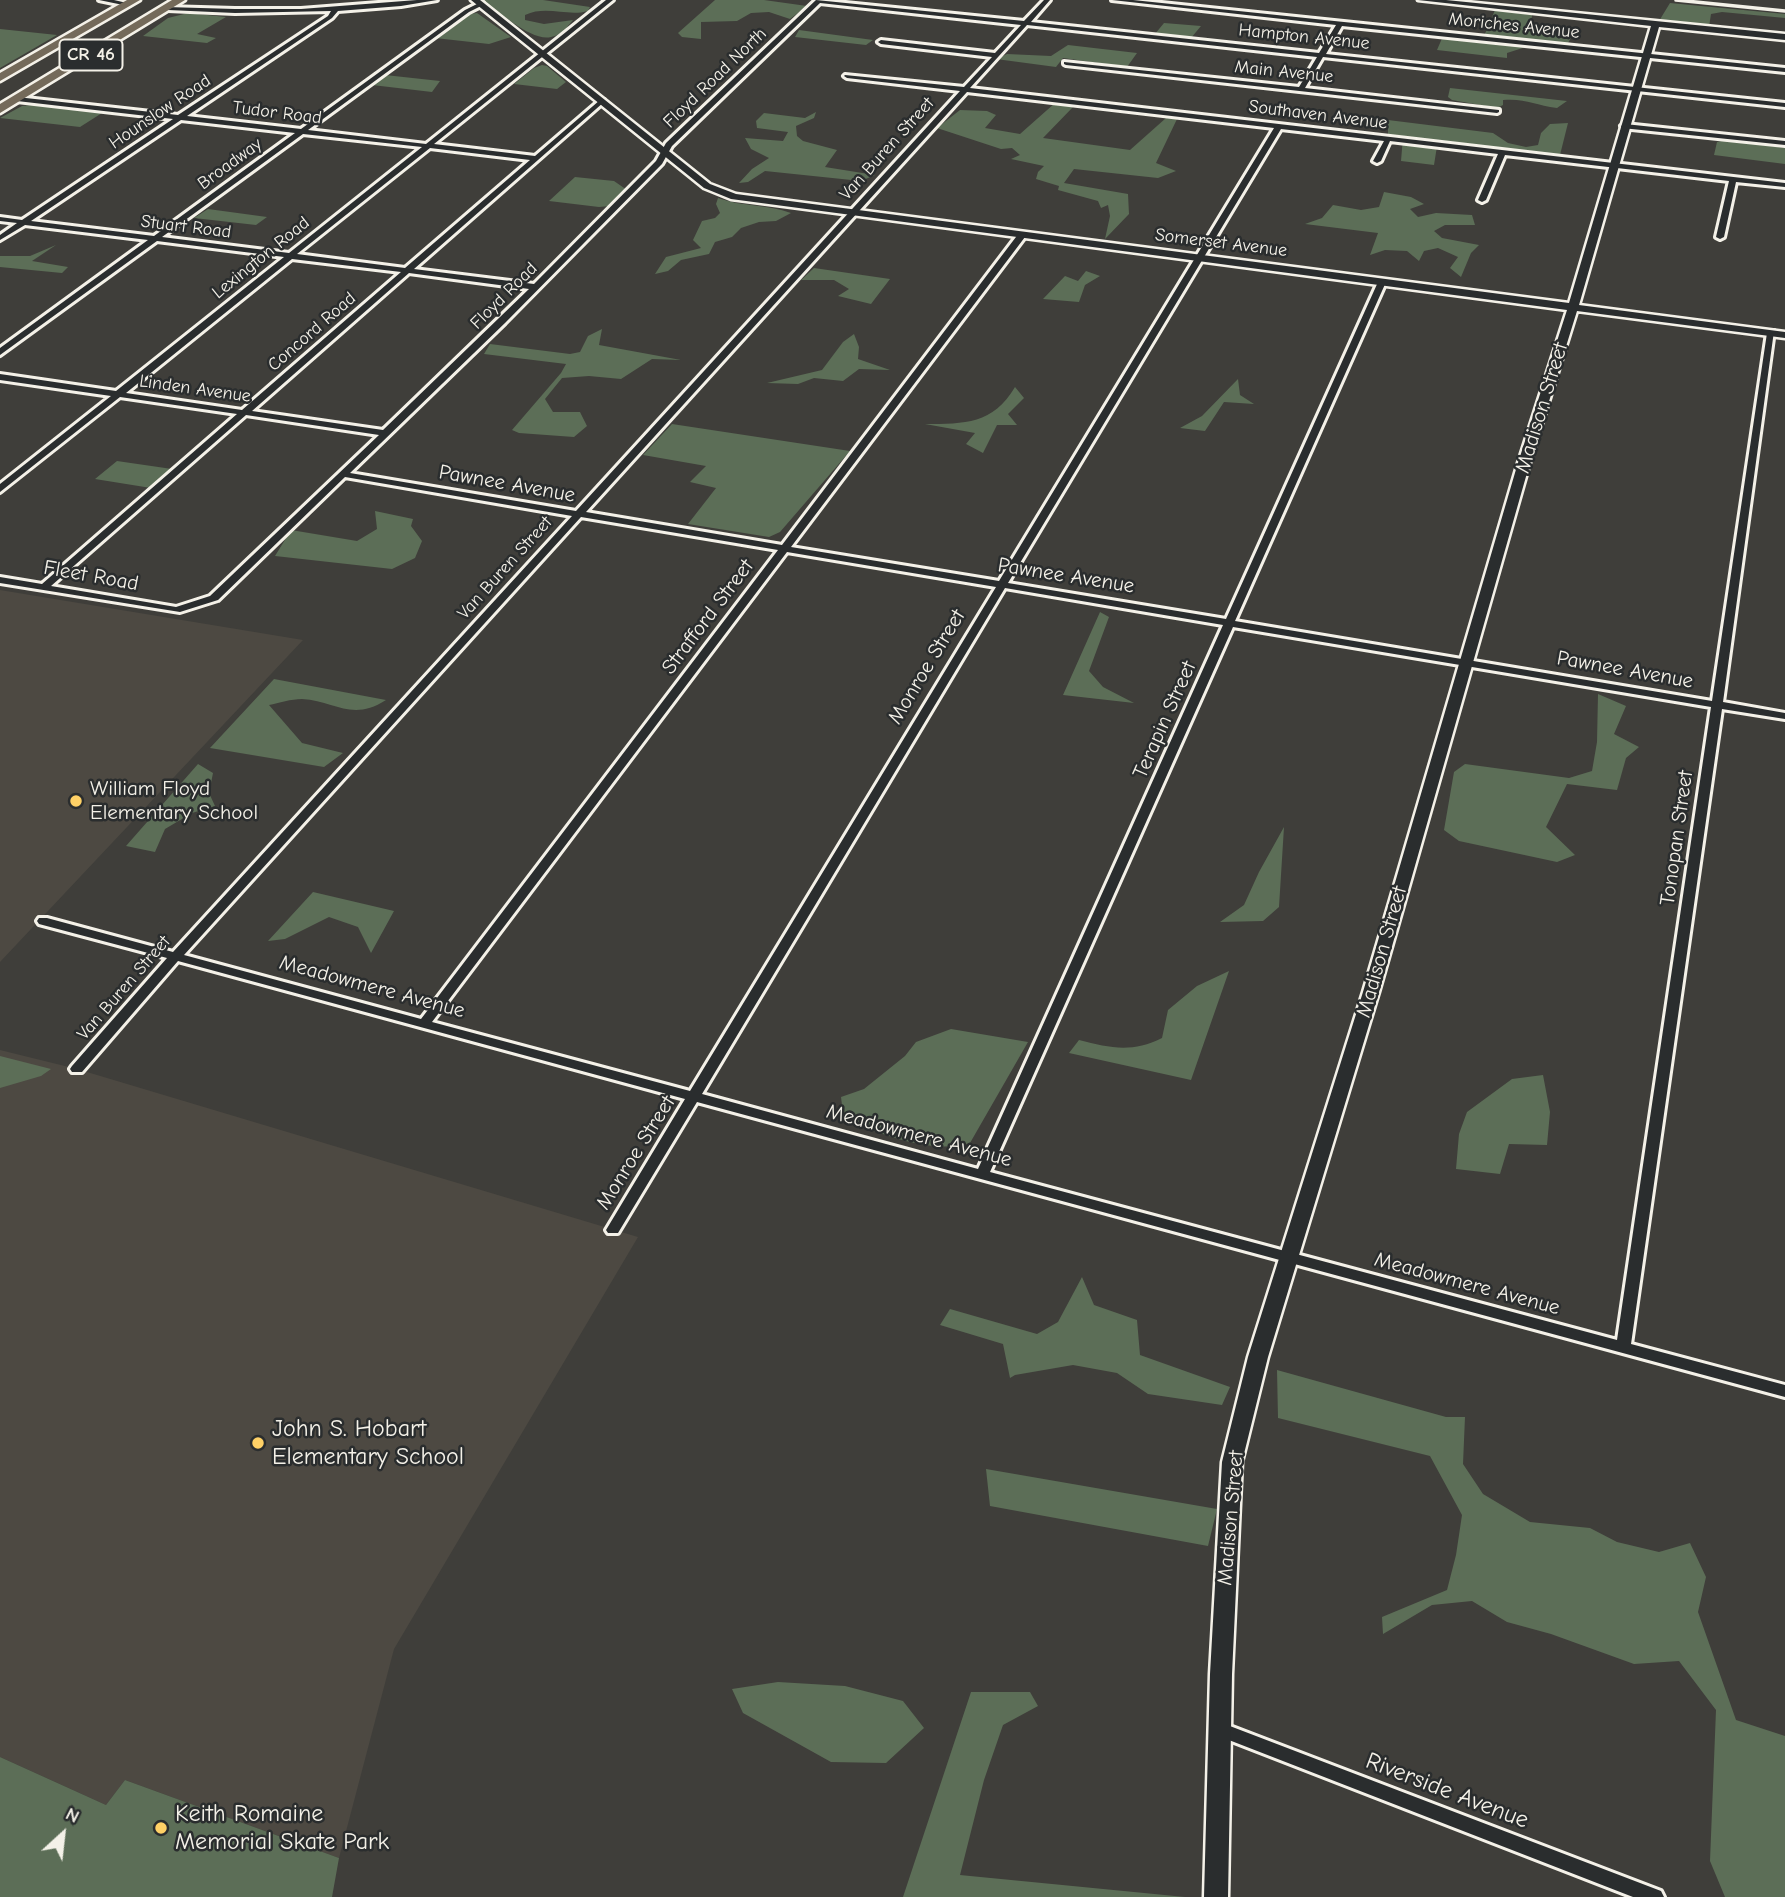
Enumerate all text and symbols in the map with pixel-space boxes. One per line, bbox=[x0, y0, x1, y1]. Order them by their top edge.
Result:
street label: Moriches Avenue bbox=[1447, 8, 1581, 44]
street label: Hampton Avenue bbox=[1237, 19, 1371, 55]
street label: Floyd Road North bbox=[659, 23, 771, 133]
road number: CR 46 bbox=[60, 40, 122, 70]
street label: Main Avenue bbox=[1234, 56, 1334, 88]
street label: Hounslow Road bbox=[105, 70, 215, 154]
street label: Van Buren Street bbox=[835, 93, 939, 205]
street label: Southaven Avenue bbox=[1247, 96, 1389, 134]
street label: Tudor Road bbox=[231, 97, 323, 129]
street label: Broadway bbox=[194, 133, 266, 195]
street label: Stuart Road bbox=[140, 211, 232, 243]
street label: Lexington Road bbox=[208, 212, 314, 304]
street label: Somerset Avenue bbox=[1154, 224, 1288, 262]
street label: Floyd Road bbox=[466, 258, 542, 334]
street label: Concord Road bbox=[264, 288, 360, 376]
street label: Madison Street bbox=[1510, 340, 1574, 476]
street label: Linden Avenue bbox=[138, 370, 252, 408]
street label: Pawnee Avenue bbox=[437, 460, 577, 508]
street label: Van Buren Street bbox=[453, 512, 557, 624]
street label: Pawnee Avenue bbox=[996, 553, 1136, 599]
street label: Fleet Road bbox=[41, 555, 141, 597]
street label: Strafford Street bbox=[657, 555, 759, 679]
street label: Monroe Street bbox=[883, 605, 971, 729]
street label: Pawnee Avenue bbox=[1555, 646, 1695, 694]
street label: Terapin Street bbox=[1128, 657, 1202, 783]
street label: Tonopan Street bbox=[1655, 769, 1699, 907]
place label: William Floyd Elementary School bbox=[90, 776, 258, 826]
marker: William Floyd Elementary School bbox=[68, 793, 84, 809]
street label: Madison Street bbox=[1351, 883, 1413, 1021]
street label: Van Buren Street bbox=[73, 931, 175, 1045]
street label: Meadowmere Avenue bbox=[277, 950, 467, 1024]
street label: Monroe Street bbox=[591, 1091, 681, 1215]
street label: Meadowmere Avenue bbox=[824, 1099, 1014, 1173]
street label: Meadowmere Avenue bbox=[1372, 1247, 1562, 1321]
place label: John S. Hobart Elementary School bbox=[272, 1415, 464, 1471]
marker: John S. Hobart Elementary School bbox=[250, 1435, 266, 1451]
street label: Madison Street bbox=[1213, 1449, 1249, 1587]
street label: Riverside Avenue bbox=[1361, 1747, 1533, 1835]
north arrow bbox=[28, 1799, 98, 1869]
place label: Keith Romaine Memorial Skate Park bbox=[175, 1800, 389, 1856]
text: N bbox=[62, 1803, 83, 1828]
marker: Keith Romaine Memorial Skate Park bbox=[153, 1820, 169, 1836]

